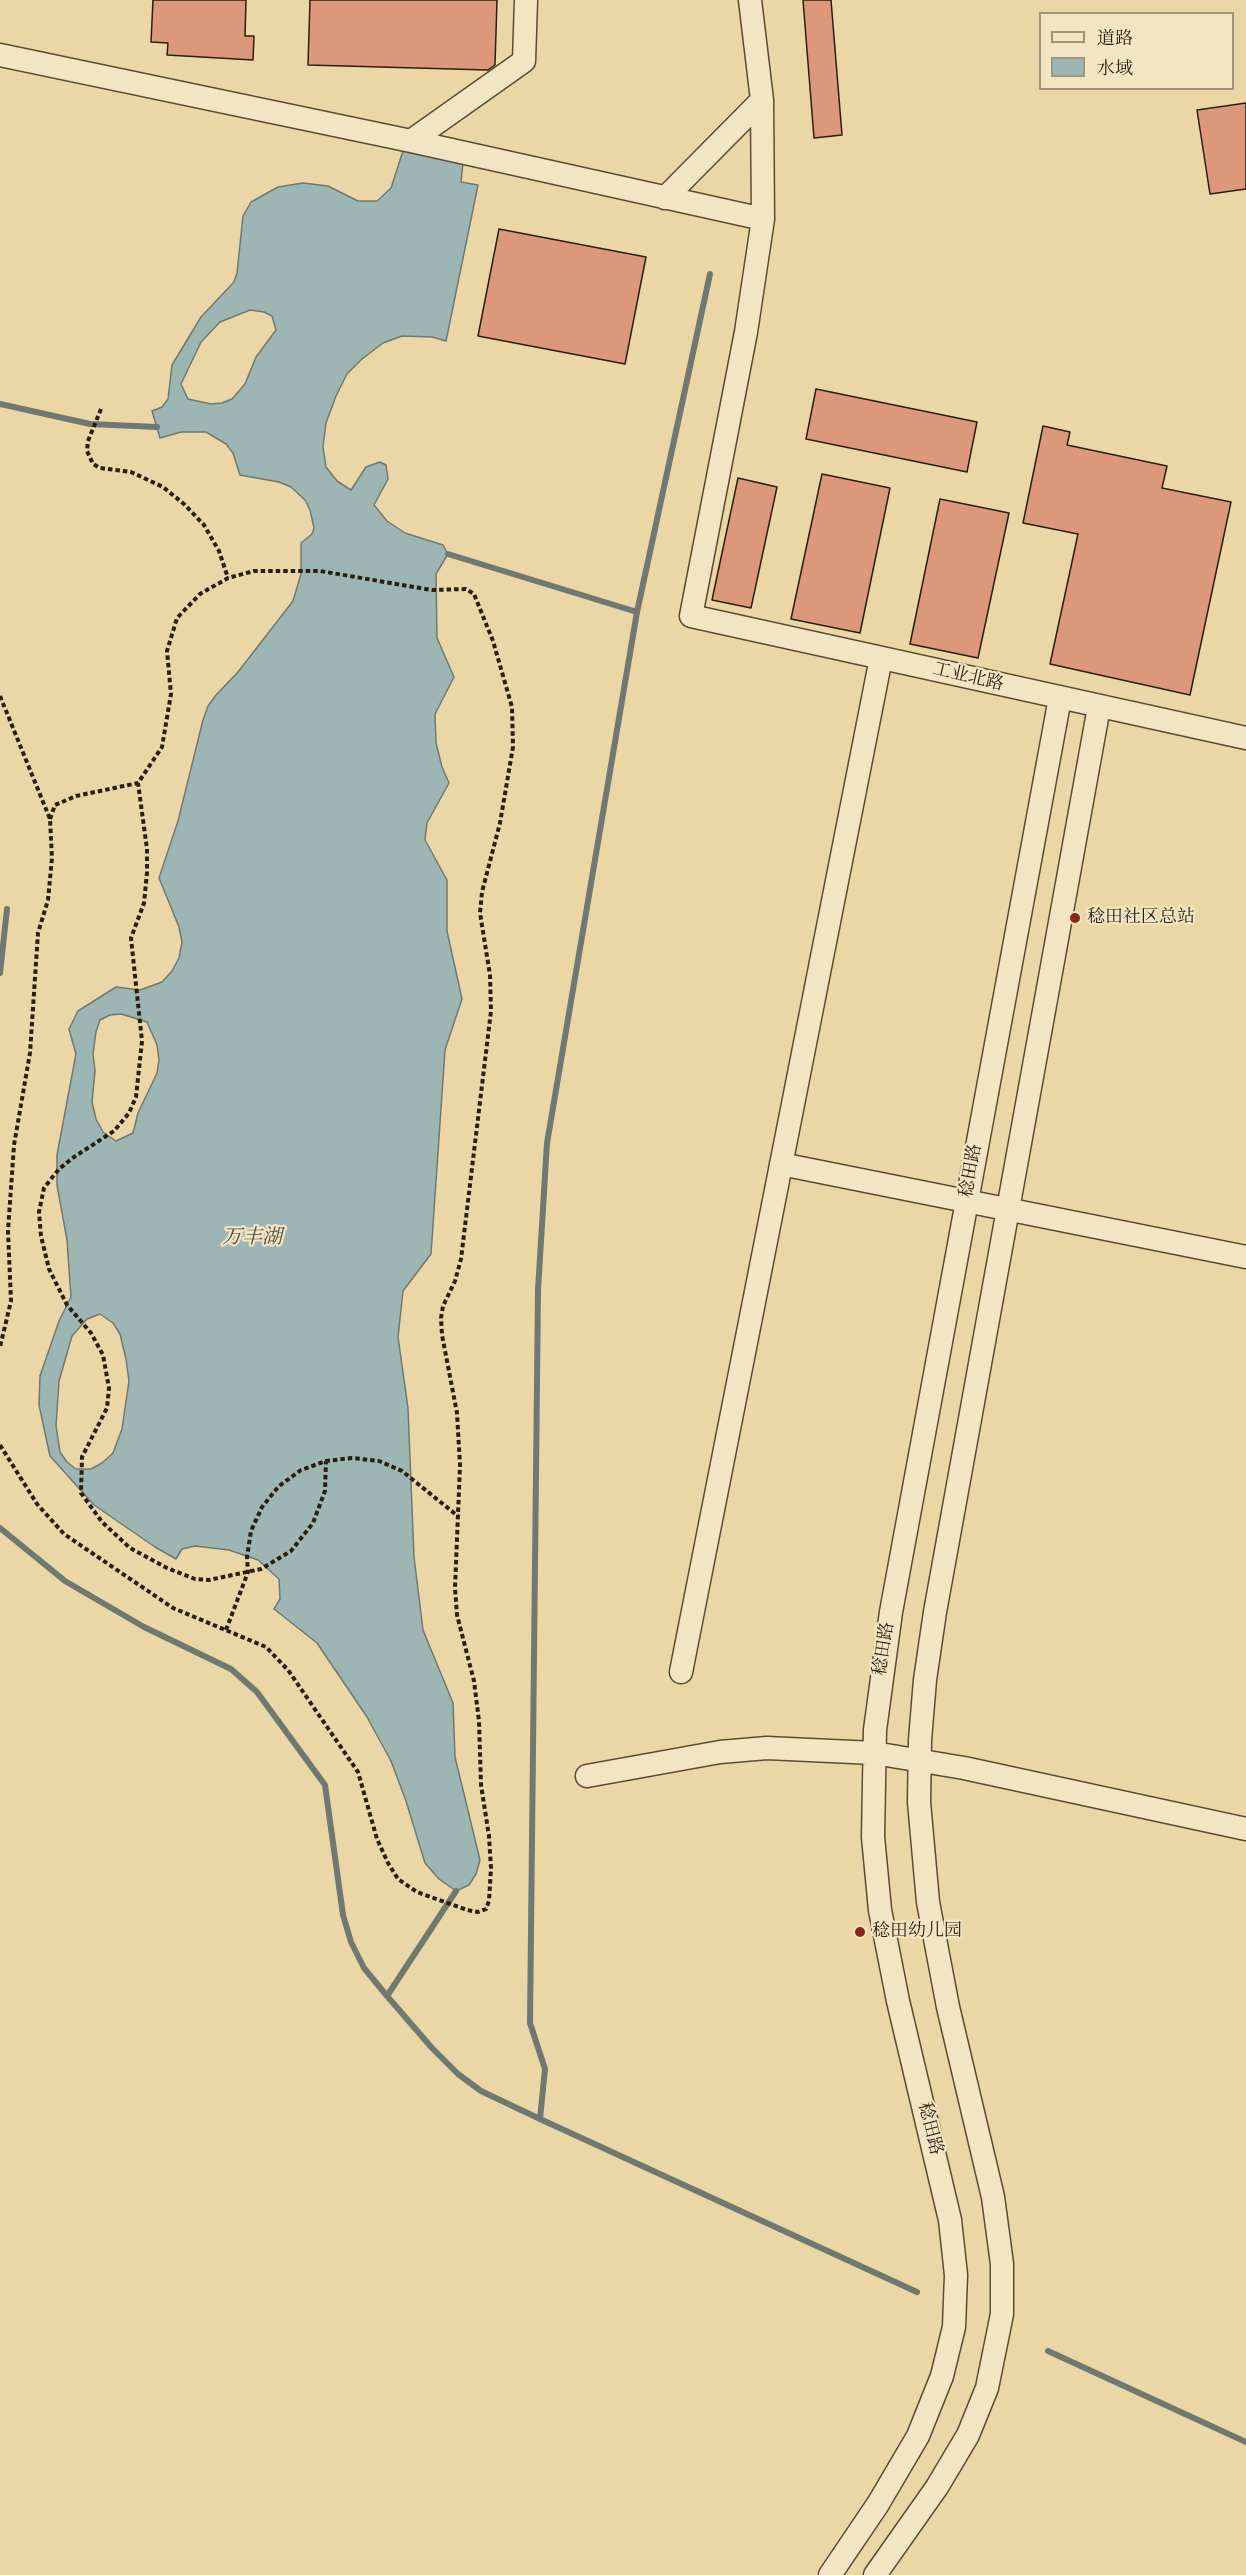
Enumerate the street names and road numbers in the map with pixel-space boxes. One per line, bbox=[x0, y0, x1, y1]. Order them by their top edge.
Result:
street label: 工业北路 bbox=[930, 659, 1006, 697]
street label: 稔田路 bbox=[957, 1143, 987, 1199]
street label: 稔田路 bbox=[870, 1621, 900, 1677]
street label: 稔田路 bbox=[912, 2100, 946, 2158]

